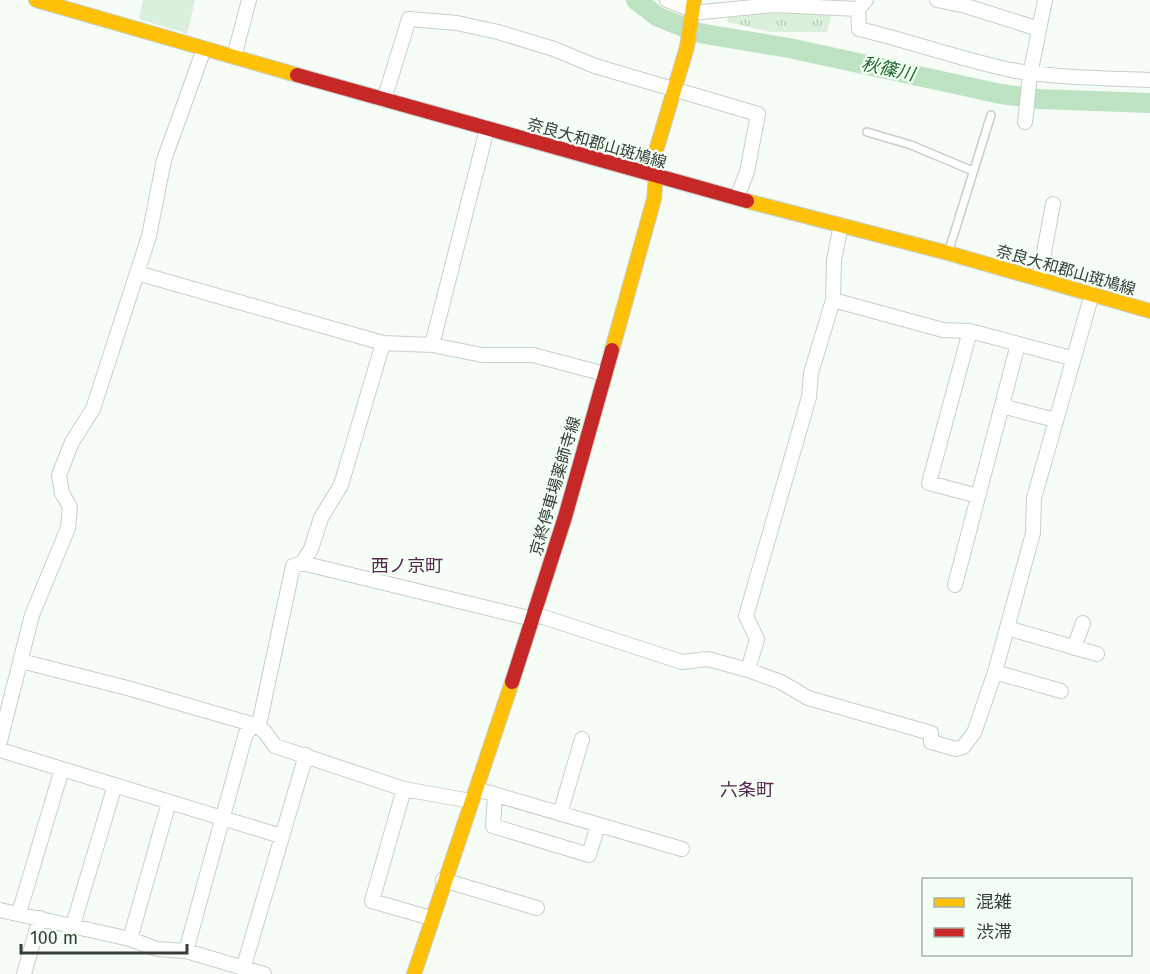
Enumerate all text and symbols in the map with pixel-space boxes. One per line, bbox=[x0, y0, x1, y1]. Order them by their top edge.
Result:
water label: 秋篠川 bbox=[859, 53, 919, 86]
street label: 奈良大和郡山斑鳩線 bbox=[525, 114, 669, 172]
street label: 奈良大和郡山斑鳩線 bbox=[994, 241, 1138, 299]
street label: 京終停車場薬師寺線 bbox=[526, 414, 584, 558]
district label: 西ノ京町 bbox=[371, 555, 443, 577]
district label: 六条町 bbox=[720, 779, 774, 801]
legend bbox=[922, 878, 1132, 956]
text: 混雑 bbox=[976, 891, 1012, 913]
scale bar bbox=[21, 917, 188, 955]
text: 渋滞 bbox=[976, 921, 1012, 943]
text: 100 m bbox=[30, 927, 78, 949]

